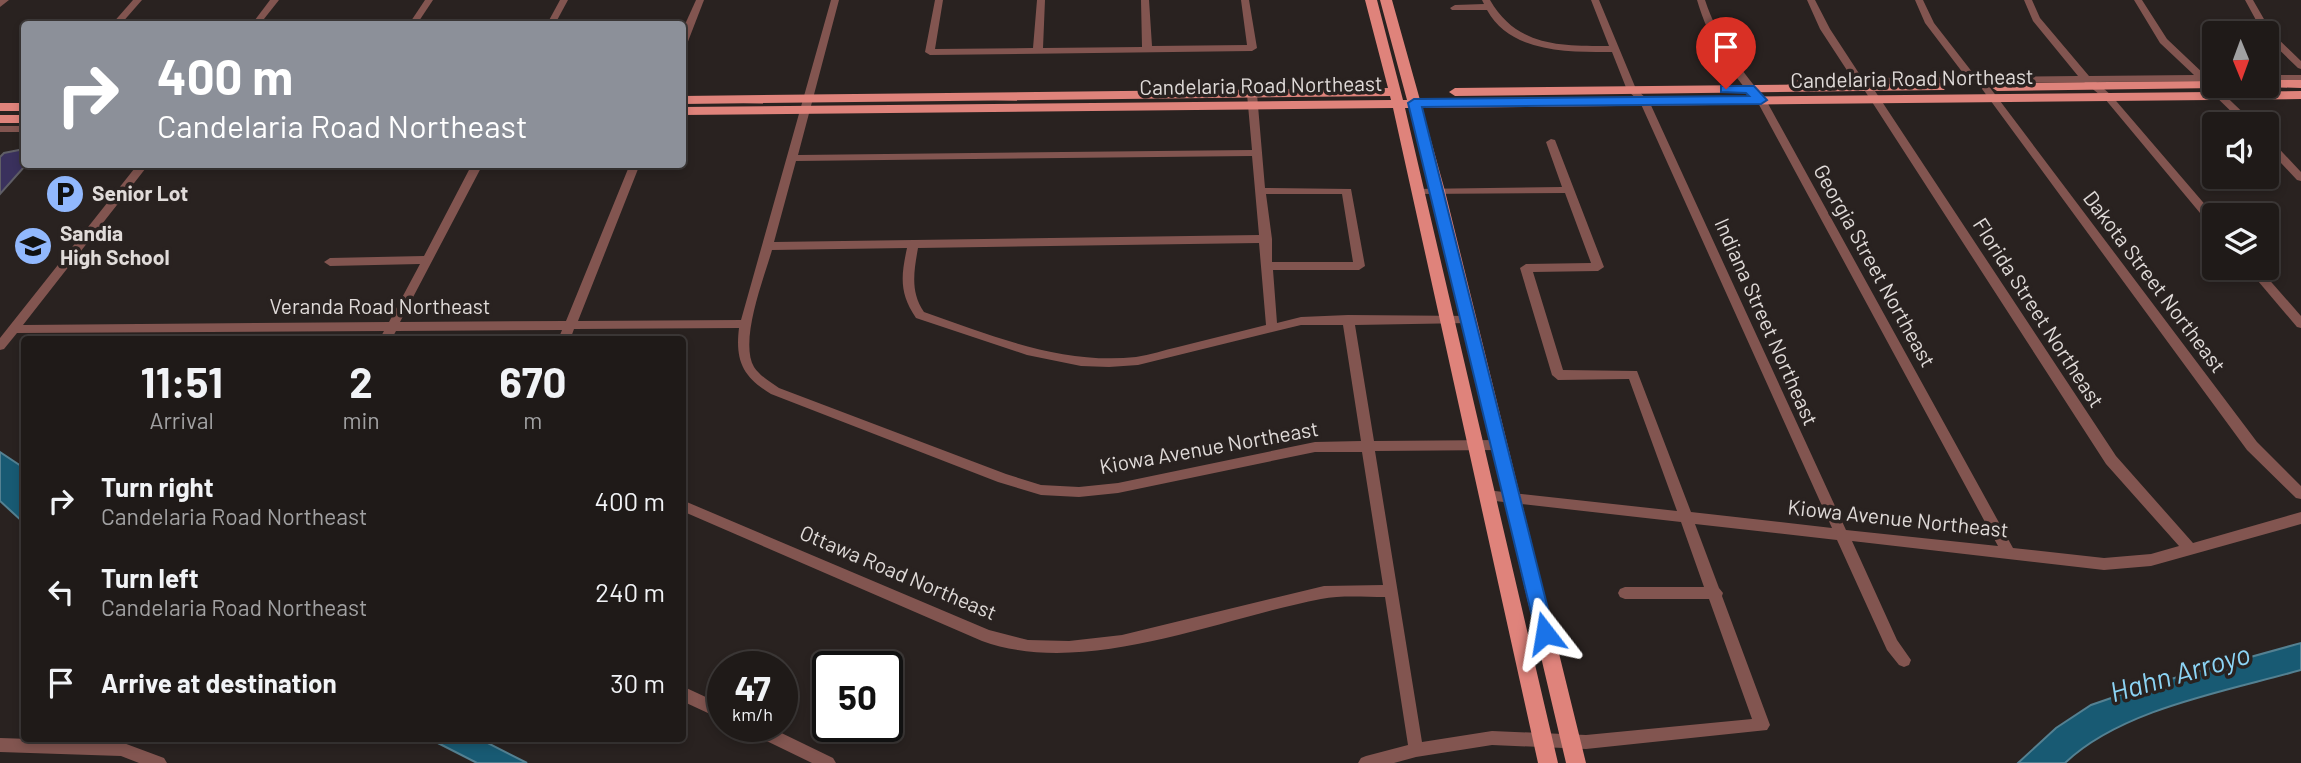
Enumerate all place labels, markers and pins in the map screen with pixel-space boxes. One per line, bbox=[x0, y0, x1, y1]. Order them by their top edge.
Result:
pin bbox=[1696, 17, 1756, 89]
parking icon: Senior Lot bbox=[44, 173, 86, 215]
place label: Senior Lot bbox=[92, 180, 188, 205]
place label: Sandia High School bbox=[60, 220, 170, 269]
school or university icon: Sandia High School bbox=[12, 225, 54, 267]

